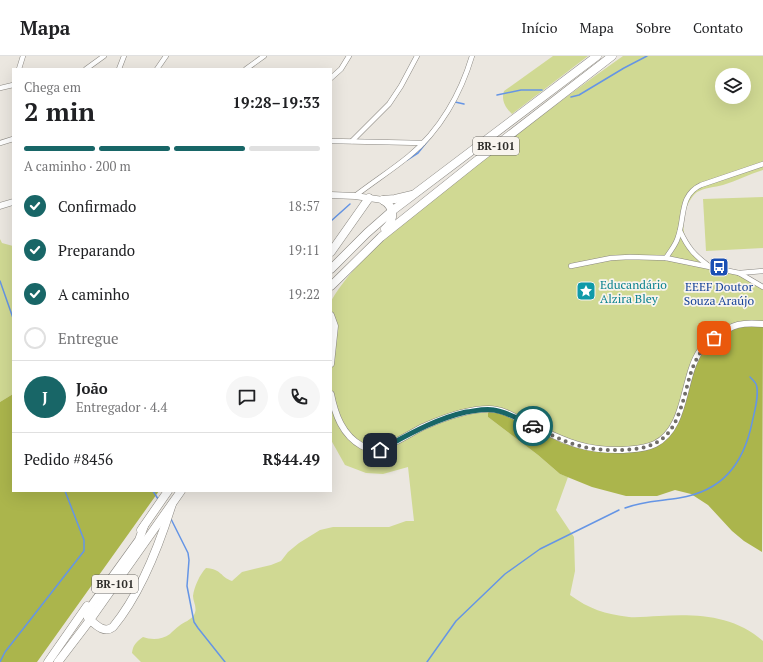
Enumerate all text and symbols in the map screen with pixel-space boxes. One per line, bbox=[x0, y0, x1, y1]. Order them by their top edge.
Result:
text: Mapa bbox=[20, 15, 70, 40]
text: Início bbox=[522, 18, 558, 37]
text: Mapa bbox=[580, 18, 614, 37]
text: Sobre bbox=[636, 18, 671, 37]
text: Contato bbox=[693, 18, 743, 37]
map controls bbox=[715, 68, 751, 104]
button: layers bbox=[715, 68, 751, 104]
text: Chega em bbox=[24, 78, 81, 96]
text: 19:28–19:33 bbox=[233, 92, 320, 112]
text: 2 min bbox=[24, 94, 95, 128]
road number: BR-101 bbox=[473, 137, 519, 155]
text: A caminho · 200 m bbox=[24, 157, 131, 175]
icon: check bbox=[24, 195, 46, 217]
text: Confirmado bbox=[58, 196, 136, 216]
text: 18:57 bbox=[288, 197, 320, 215]
icon: check bbox=[24, 239, 46, 261]
text: Preparando bbox=[58, 240, 135, 260]
text: 19:11 bbox=[288, 241, 320, 259]
bus stop icon: EEEF Doutor Souza Araújo bbox=[708, 256, 730, 278]
place label: Educandário Alzira Bley bbox=[600, 277, 667, 306]
place label: EEEF Doutor Souza Araújo bbox=[684, 279, 755, 308]
place icon: Educandário Alzira Bley bbox=[575, 280, 597, 302]
icon: check bbox=[24, 283, 46, 305]
text: A caminho bbox=[58, 284, 130, 304]
text: 19:22 bbox=[288, 285, 320, 303]
pin bbox=[697, 321, 731, 355]
icon: bag bbox=[703, 327, 725, 349]
text: Entregue bbox=[58, 328, 119, 348]
button: chat bbox=[226, 376, 268, 418]
button: phone bbox=[278, 376, 320, 418]
text: João bbox=[76, 378, 108, 398]
text: J bbox=[42, 387, 48, 407]
text: Entregador · 4.4 bbox=[76, 398, 167, 416]
courier bbox=[513, 406, 553, 446]
icon: car bbox=[522, 415, 544, 437]
pin bbox=[363, 433, 397, 467]
icon: home bbox=[369, 439, 391, 461]
text: Pedido #8456 bbox=[24, 449, 113, 469]
text: R$44.49 bbox=[263, 449, 320, 469]
road number: BR-101 bbox=[92, 575, 138, 593]

